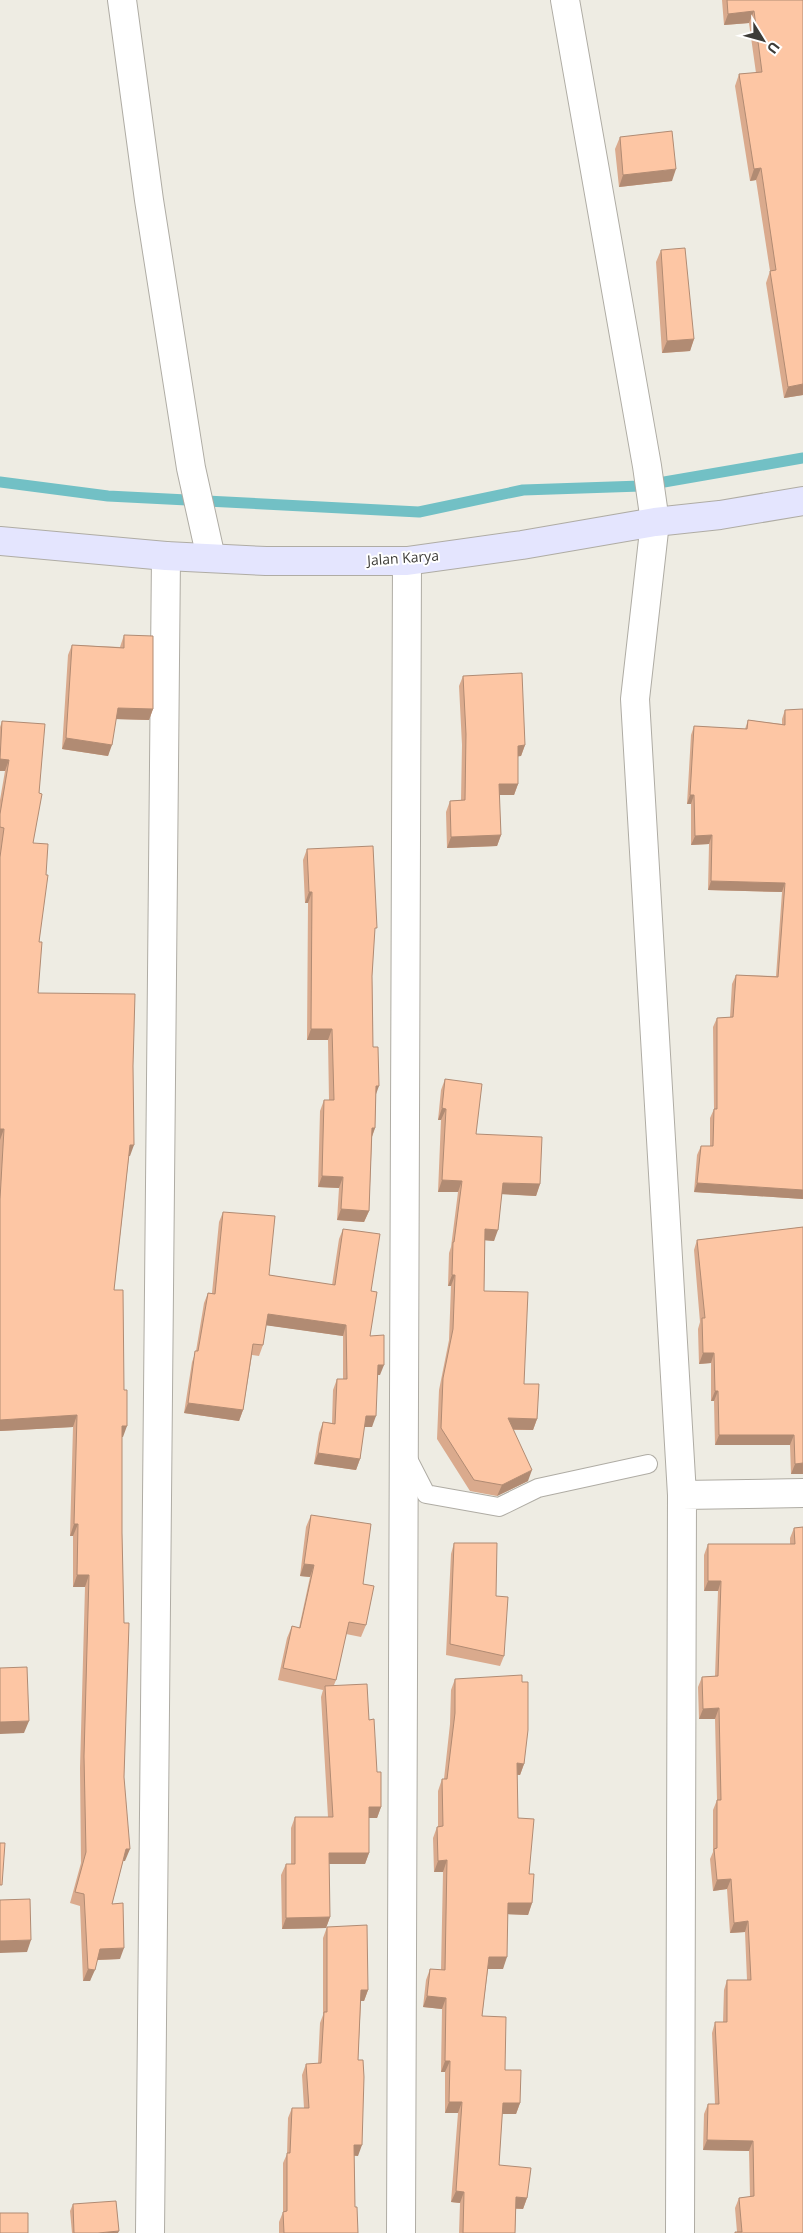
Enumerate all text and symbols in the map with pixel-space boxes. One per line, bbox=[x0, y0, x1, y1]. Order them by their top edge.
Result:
north arrow bbox=[738, 15, 788, 65]
text: U bbox=[763, 38, 785, 58]
street label: Jalan Karya bbox=[364, 546, 440, 570]

